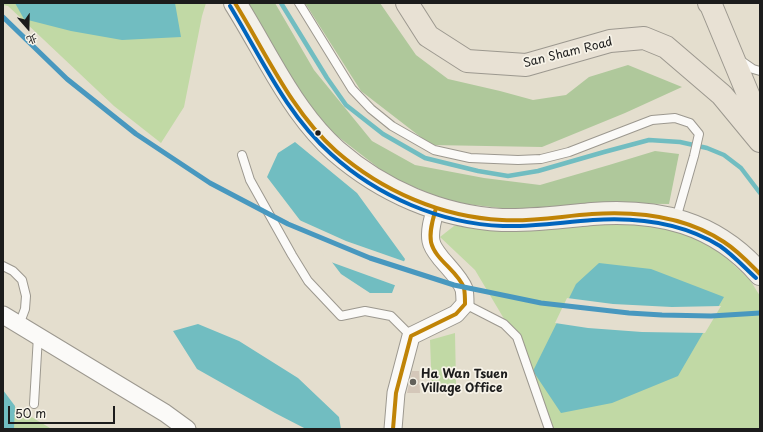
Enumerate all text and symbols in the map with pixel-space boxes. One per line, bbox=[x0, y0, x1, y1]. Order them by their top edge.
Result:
north arrow bbox=[8, 8, 48, 48]
text: 北 bbox=[24, 30, 40, 50]
street label: San Sham Road bbox=[522, 35, 614, 71]
unlabelled marker bbox=[313, 128, 323, 138]
place label: Ha Wan Tsuen Village Office bbox=[421, 368, 508, 396]
marker: Ha Wan Tsuen Village Office bbox=[408, 377, 418, 387]
scale bar bbox=[10, 398, 117, 424]
text: 50 m bbox=[15, 404, 46, 422]

